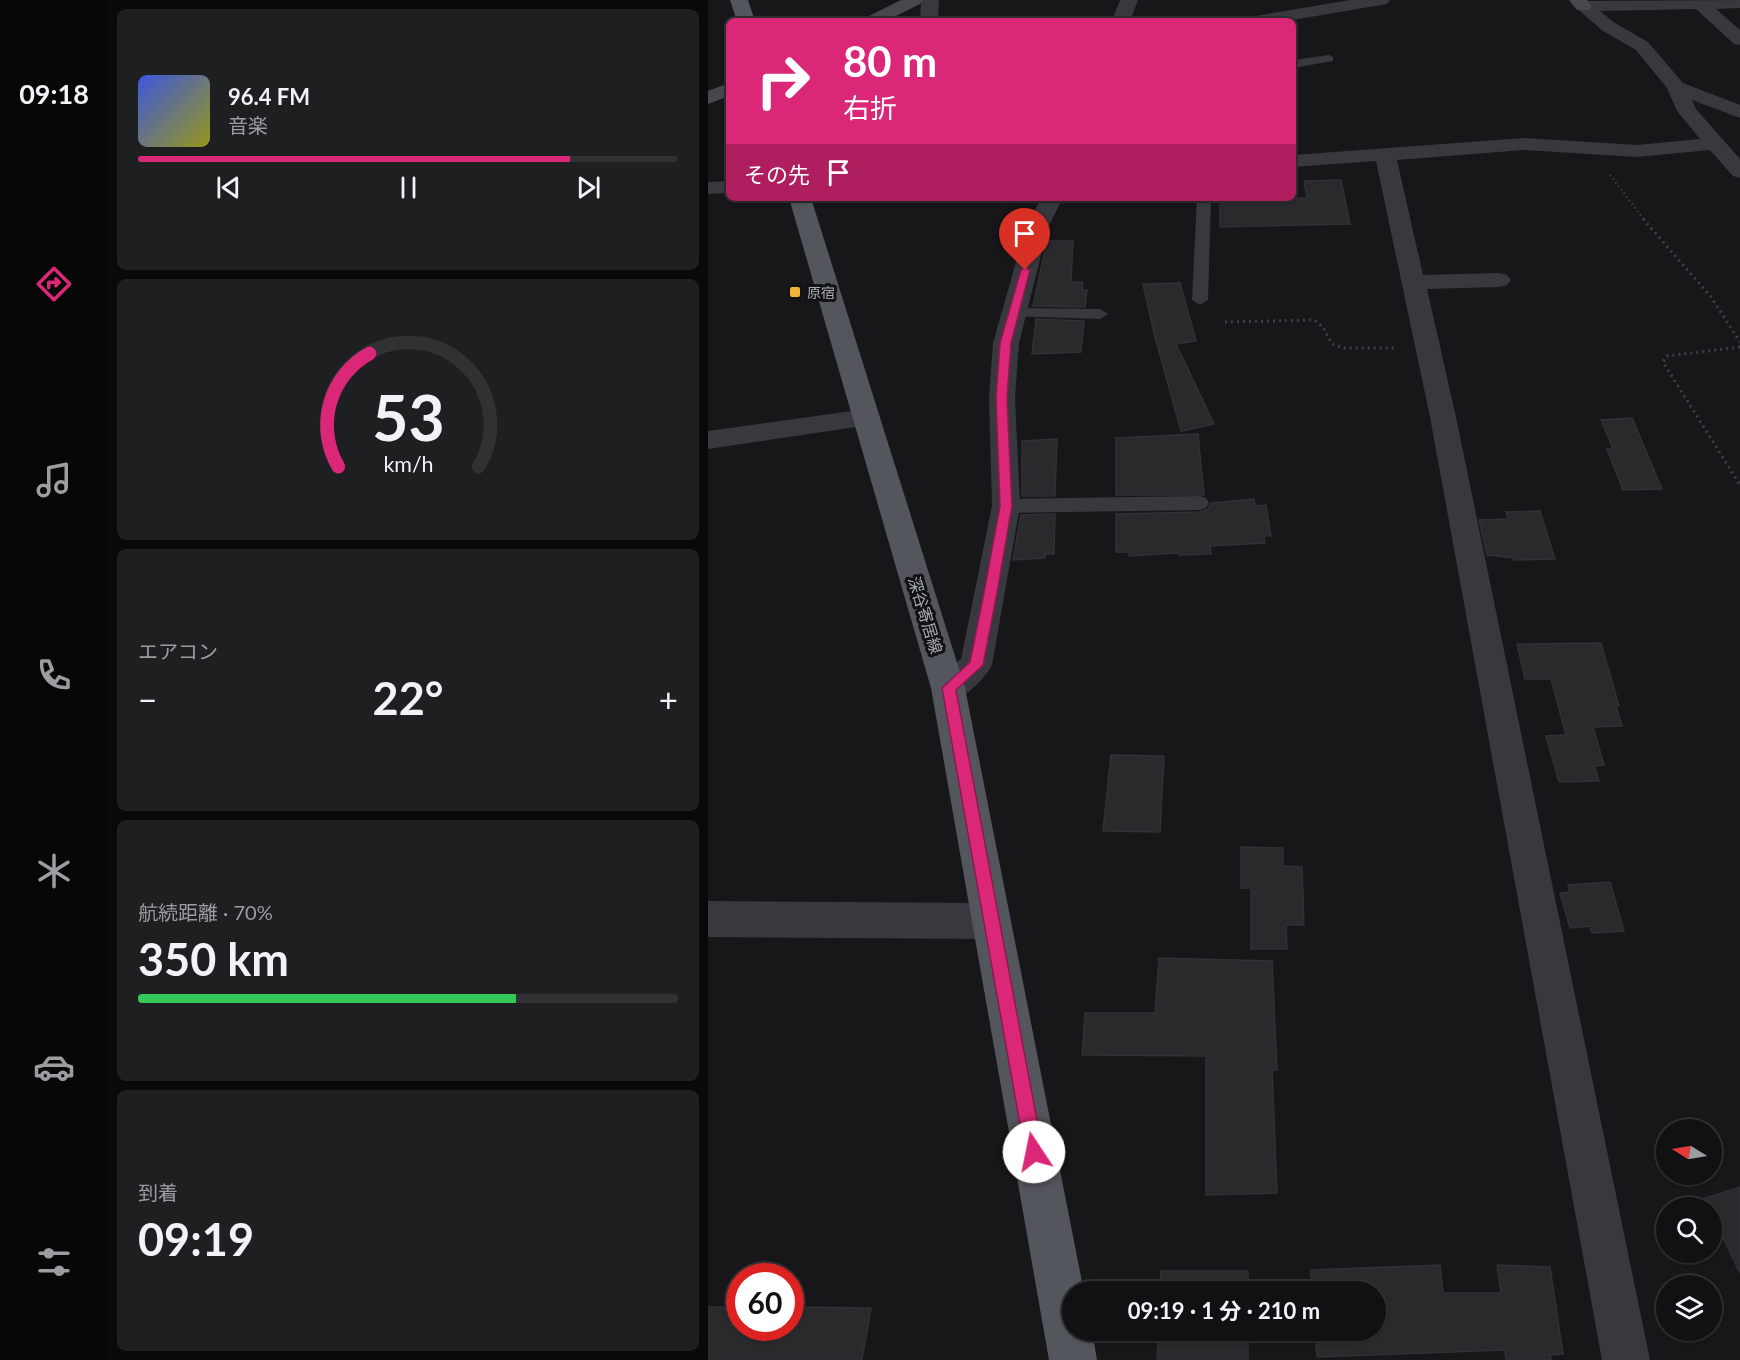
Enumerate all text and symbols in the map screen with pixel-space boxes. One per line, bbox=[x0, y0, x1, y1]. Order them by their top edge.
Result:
text: 80 m bbox=[843, 36, 937, 86]
icon: right bbox=[744, 42, 822, 120]
text: 09:18 bbox=[19, 77, 89, 110]
text: 96.4 FM bbox=[228, 83, 310, 110]
text: 右折 bbox=[843, 91, 897, 124]
text: 音楽 bbox=[228, 113, 268, 137]
icon: arrive bbox=[822, 156, 855, 189]
text: その先 bbox=[744, 161, 810, 188]
icon: previous bbox=[212, 171, 245, 204]
icon: pause bbox=[392, 171, 425, 204]
icon: next bbox=[572, 171, 605, 204]
pin bbox=[999, 208, 1050, 270]
icon: arrive bbox=[1008, 217, 1041, 250]
icon: directions bbox=[33, 263, 75, 305]
place label: 原宿 bbox=[807, 284, 835, 301]
marker: 原宿 bbox=[788, 285, 802, 299]
text: 53 bbox=[372, 379, 444, 454]
text: km/h bbox=[383, 451, 433, 477]
icon: music bbox=[33, 459, 75, 501]
street label: 深谷寄居線 bbox=[905, 574, 947, 656]
text: エアコン bbox=[138, 639, 218, 663]
icon: phone bbox=[33, 654, 75, 696]
text: 22° bbox=[373, 671, 443, 725]
text: − bbox=[138, 679, 157, 719]
text: + bbox=[659, 679, 678, 719]
icon: climate bbox=[33, 850, 75, 892]
text: 航続距離 · 70% bbox=[138, 900, 273, 924]
text: 350 km bbox=[138, 932, 289, 986]
icon: car bbox=[33, 1046, 75, 1088]
north arrow bbox=[1656, 1119, 1722, 1185]
map controls bbox=[1656, 1119, 1722, 1341]
position arrow bbox=[1002, 1120, 1066, 1184]
text: 到着 bbox=[138, 1180, 178, 1204]
button: search bbox=[1656, 1197, 1722, 1263]
text: 09:19 bbox=[138, 1212, 254, 1266]
icon: filters bbox=[33, 1241, 75, 1283]
speed limit sign: 60 bbox=[726, 1263, 804, 1341]
button: layers bbox=[1656, 1275, 1722, 1341]
text: 09:19 · 1 分 · 210 m bbox=[1128, 1297, 1320, 1324]

